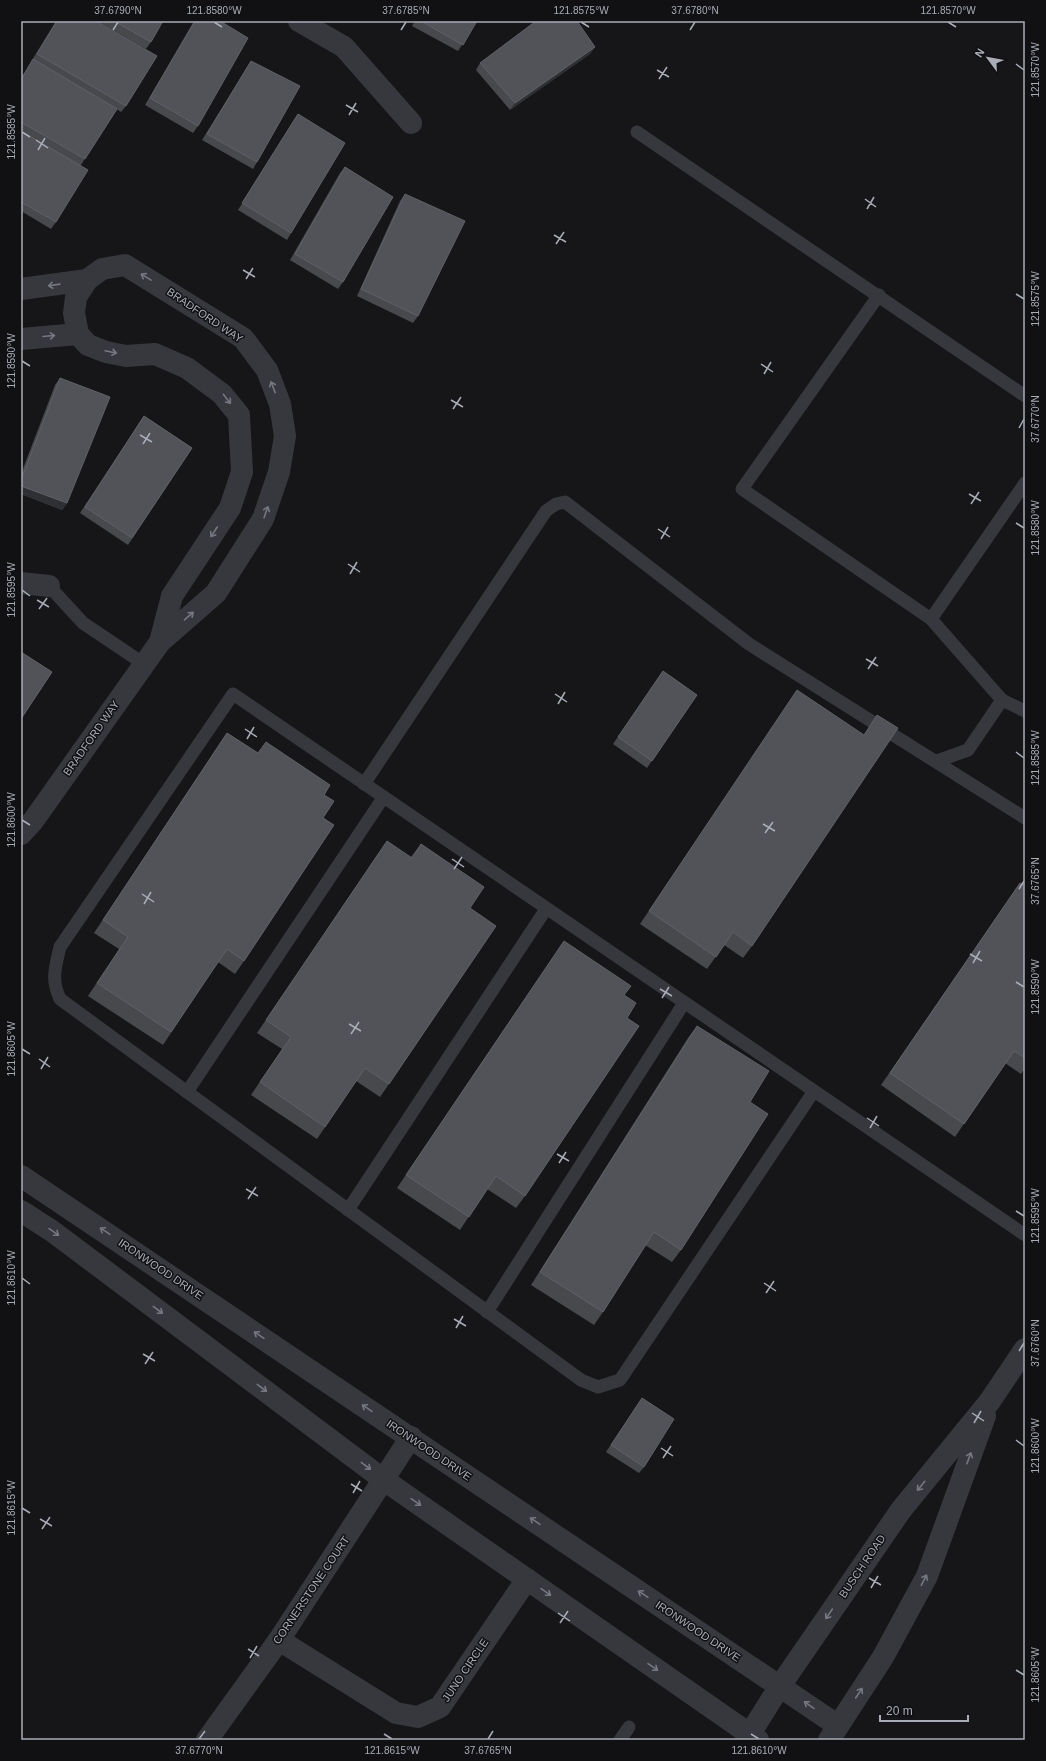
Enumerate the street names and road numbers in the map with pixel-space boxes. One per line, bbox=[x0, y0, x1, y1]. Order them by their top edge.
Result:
street label: BRADFORD WAY bbox=[165, 285, 246, 345]
street label: BRADFORD WAY bbox=[61, 698, 122, 778]
street label: IRONWOOD DRIVE bbox=[116, 1236, 206, 1302]
street label: IRONWOOD DRIVE bbox=[384, 1417, 474, 1483]
street label: BUSCH ROAD bbox=[837, 1532, 888, 1600]
street label: CORNERSTONE COURT bbox=[270, 1534, 352, 1646]
street label: IRONWOOD DRIVE bbox=[653, 1598, 743, 1664]
street label: JUNO CIRCLE bbox=[440, 1636, 490, 1704]

